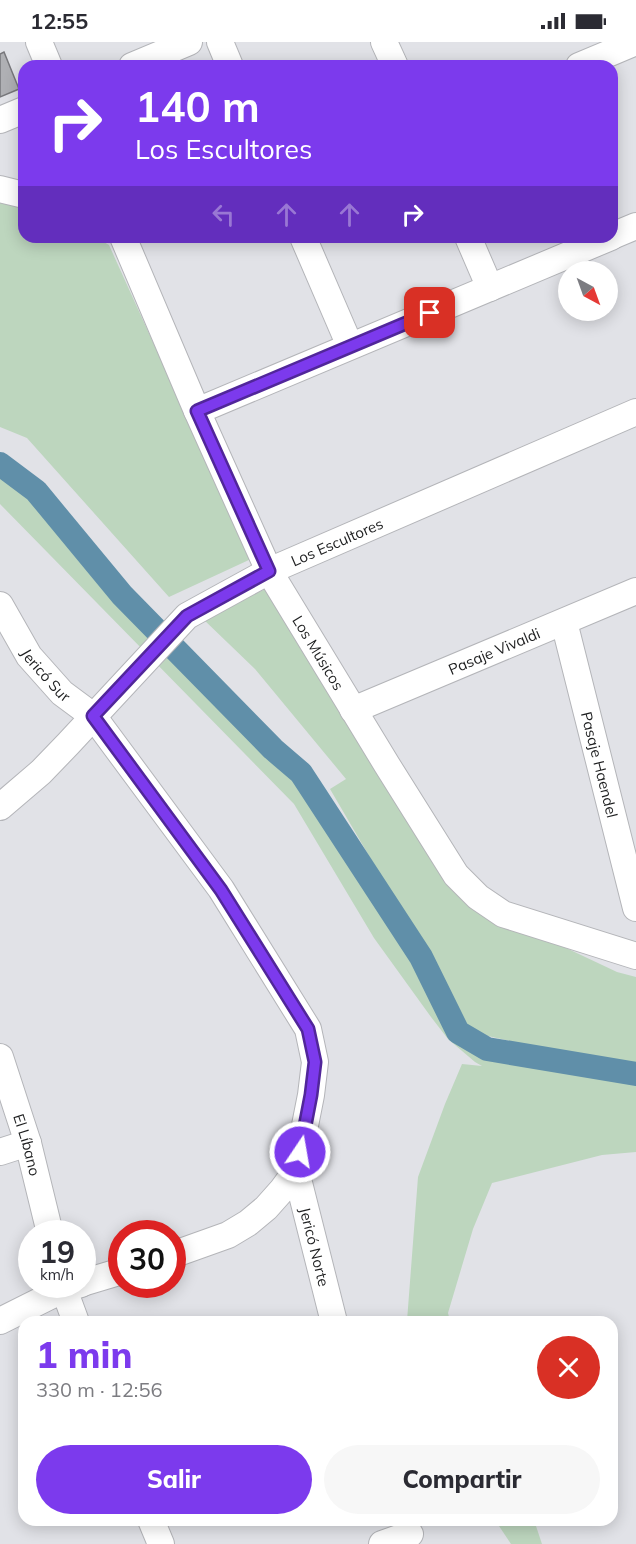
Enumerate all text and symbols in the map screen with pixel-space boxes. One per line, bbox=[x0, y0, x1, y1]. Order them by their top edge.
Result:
text: 12:55 bbox=[30, 7, 88, 35]
text: 140 m bbox=[135, 80, 260, 133]
icon: right bbox=[36, 84, 114, 162]
text: Los Escultores bbox=[135, 132, 312, 166]
icon: left bbox=[207, 198, 240, 231]
icon: ahead bbox=[270, 198, 303, 231]
icon: ahead bbox=[333, 198, 366, 231]
icon: right bbox=[396, 198, 429, 231]
north arrow bbox=[558, 261, 618, 321]
map controls bbox=[558, 261, 618, 321]
pin bbox=[404, 287, 455, 338]
icon: arrive bbox=[413, 296, 446, 329]
street label: Los Escultores bbox=[288, 513, 386, 570]
street label: Los Músicos bbox=[289, 612, 349, 693]
street label: Pasaje Vivaldi bbox=[445, 623, 543, 678]
street label: Jericó Sur bbox=[17, 645, 75, 706]
street label: Pasaje Haendel bbox=[577, 709, 622, 820]
street label: El Líbano bbox=[10, 1111, 45, 1178]
position arrow bbox=[268, 1120, 332, 1184]
street label: Jericó Norte bbox=[296, 1205, 334, 1288]
speed limit sign: 30 bbox=[108, 1220, 186, 1298]
text: 19 bbox=[39, 1233, 75, 1271]
text: km/h bbox=[40, 1265, 74, 1284]
text: 1 min bbox=[36, 1332, 132, 1377]
button: close bbox=[537, 1336, 600, 1399]
text: 330 m · 12:56 bbox=[36, 1377, 162, 1402]
button: Salir bbox=[36, 1445, 312, 1514]
button: Compartir bbox=[324, 1445, 600, 1514]

